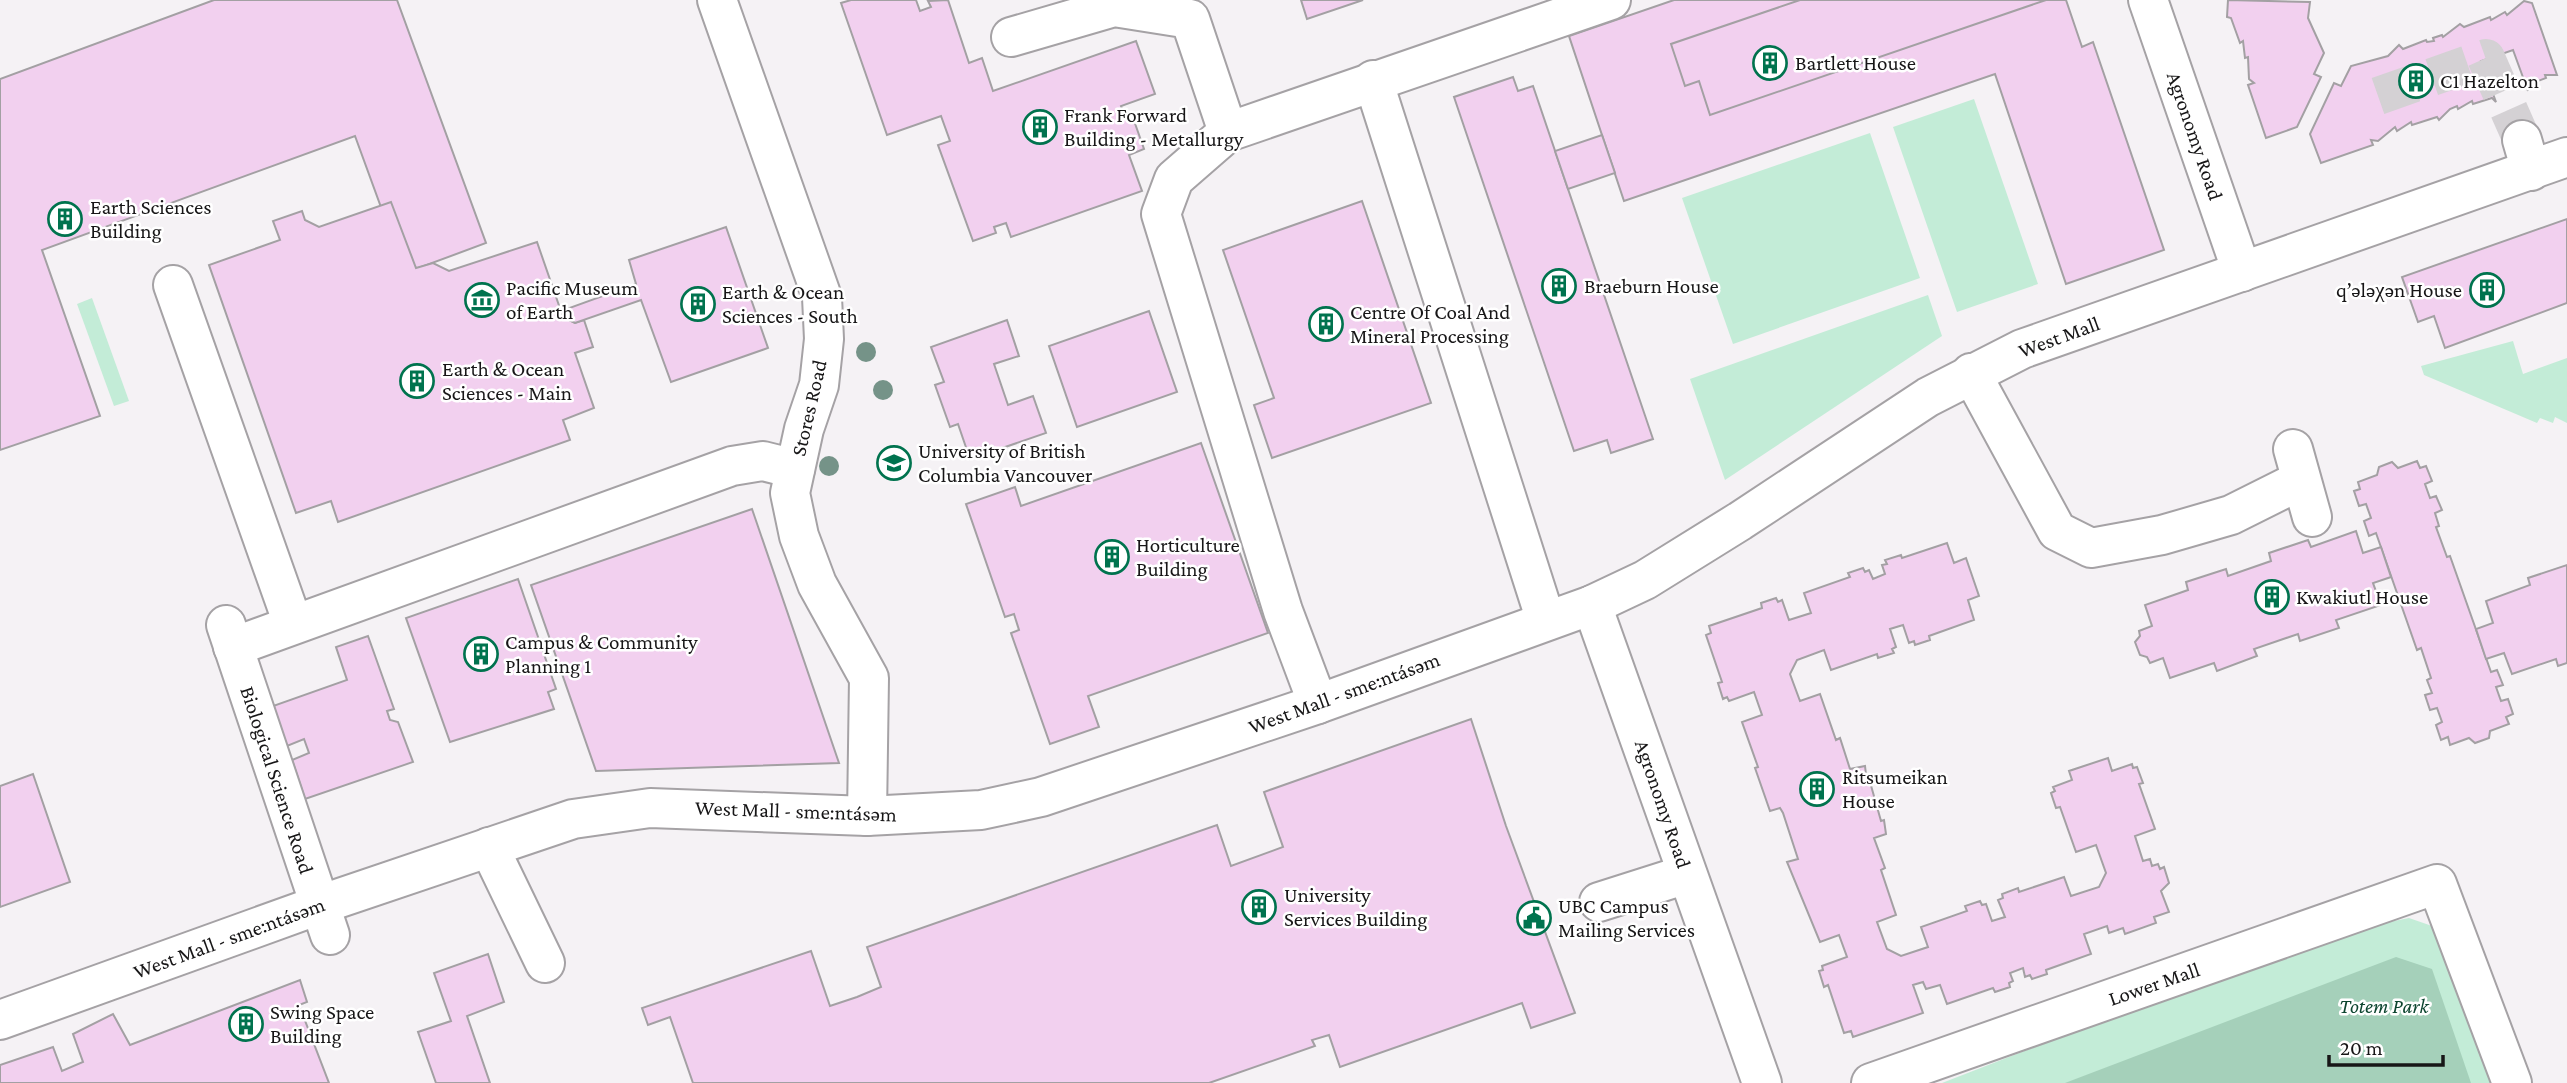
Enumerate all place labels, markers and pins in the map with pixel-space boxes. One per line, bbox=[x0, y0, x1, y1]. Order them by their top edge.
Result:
building icon: Bartlett House bbox=[1751, 44, 1789, 82]
place label: Bartlett House bbox=[1795, 51, 1916, 75]
building icon: C1 Hazelton bbox=[2397, 62, 2435, 100]
place label: C1 Hazelton bbox=[2440, 69, 2539, 93]
place label: Frank Forward Building - Metallurgy bbox=[1064, 103, 1244, 151]
building icon: Frank Forward Building - Metallurgy bbox=[1021, 108, 1059, 146]
place label: Earth Sciences Building bbox=[90, 195, 211, 243]
building icon: Earth Sciences Building bbox=[46, 200, 84, 238]
building icon: Braeburn House bbox=[1540, 267, 1578, 305]
building icon: q’ələχən House bbox=[2468, 271, 2506, 309]
place label: Braeburn House bbox=[1584, 274, 1719, 298]
place label: Pacific Museum of Earth bbox=[506, 276, 638, 324]
place label: q’ələχən House bbox=[2336, 278, 2462, 302]
place label: Earth & Ocean Sciences - South bbox=[722, 280, 858, 328]
museum icon: Pacific Museum of Earth bbox=[463, 281, 501, 319]
building icon: Earth & Ocean Sciences - South bbox=[679, 285, 717, 323]
place label: Centre Of Coal And Mineral Processing bbox=[1350, 300, 1510, 348]
building icon: Centre Of Coal And Mineral Processing bbox=[1307, 305, 1345, 343]
place label: Earth & Ocean Sciences - Main bbox=[442, 357, 572, 405]
building icon: Earth & Ocean Sciences - Main bbox=[398, 362, 436, 400]
place label: University of British Columbia Vancouver bbox=[918, 439, 1093, 487]
school or university icon: University of British Columbia Vancouver bbox=[875, 444, 913, 482]
place label: Horticulture Building bbox=[1136, 533, 1240, 581]
building icon: Horticulture Building bbox=[1093, 538, 1131, 576]
building icon: Kwakiutl House bbox=[2253, 578, 2291, 616]
place label: Kwakiutl House bbox=[2296, 585, 2428, 609]
place label: Campus & Community Planning 1 bbox=[505, 630, 698, 678]
building icon: Campus & Community Planning 1 bbox=[462, 635, 500, 673]
place label: Ritsumeikan House bbox=[1842, 765, 1948, 813]
building icon: Ritsumeikan House bbox=[1798, 770, 1836, 808]
place label: University Services Building bbox=[1284, 883, 1427, 931]
building icon: University Services Building bbox=[1240, 888, 1278, 926]
place label: UBC Campus Mailing Services bbox=[1558, 894, 1695, 942]
public building icon: UBC Campus Mailing Services bbox=[1515, 899, 1553, 937]
place label: Swing Space Building bbox=[270, 1000, 374, 1048]
building icon: Swing Space Building bbox=[227, 1005, 265, 1043]

